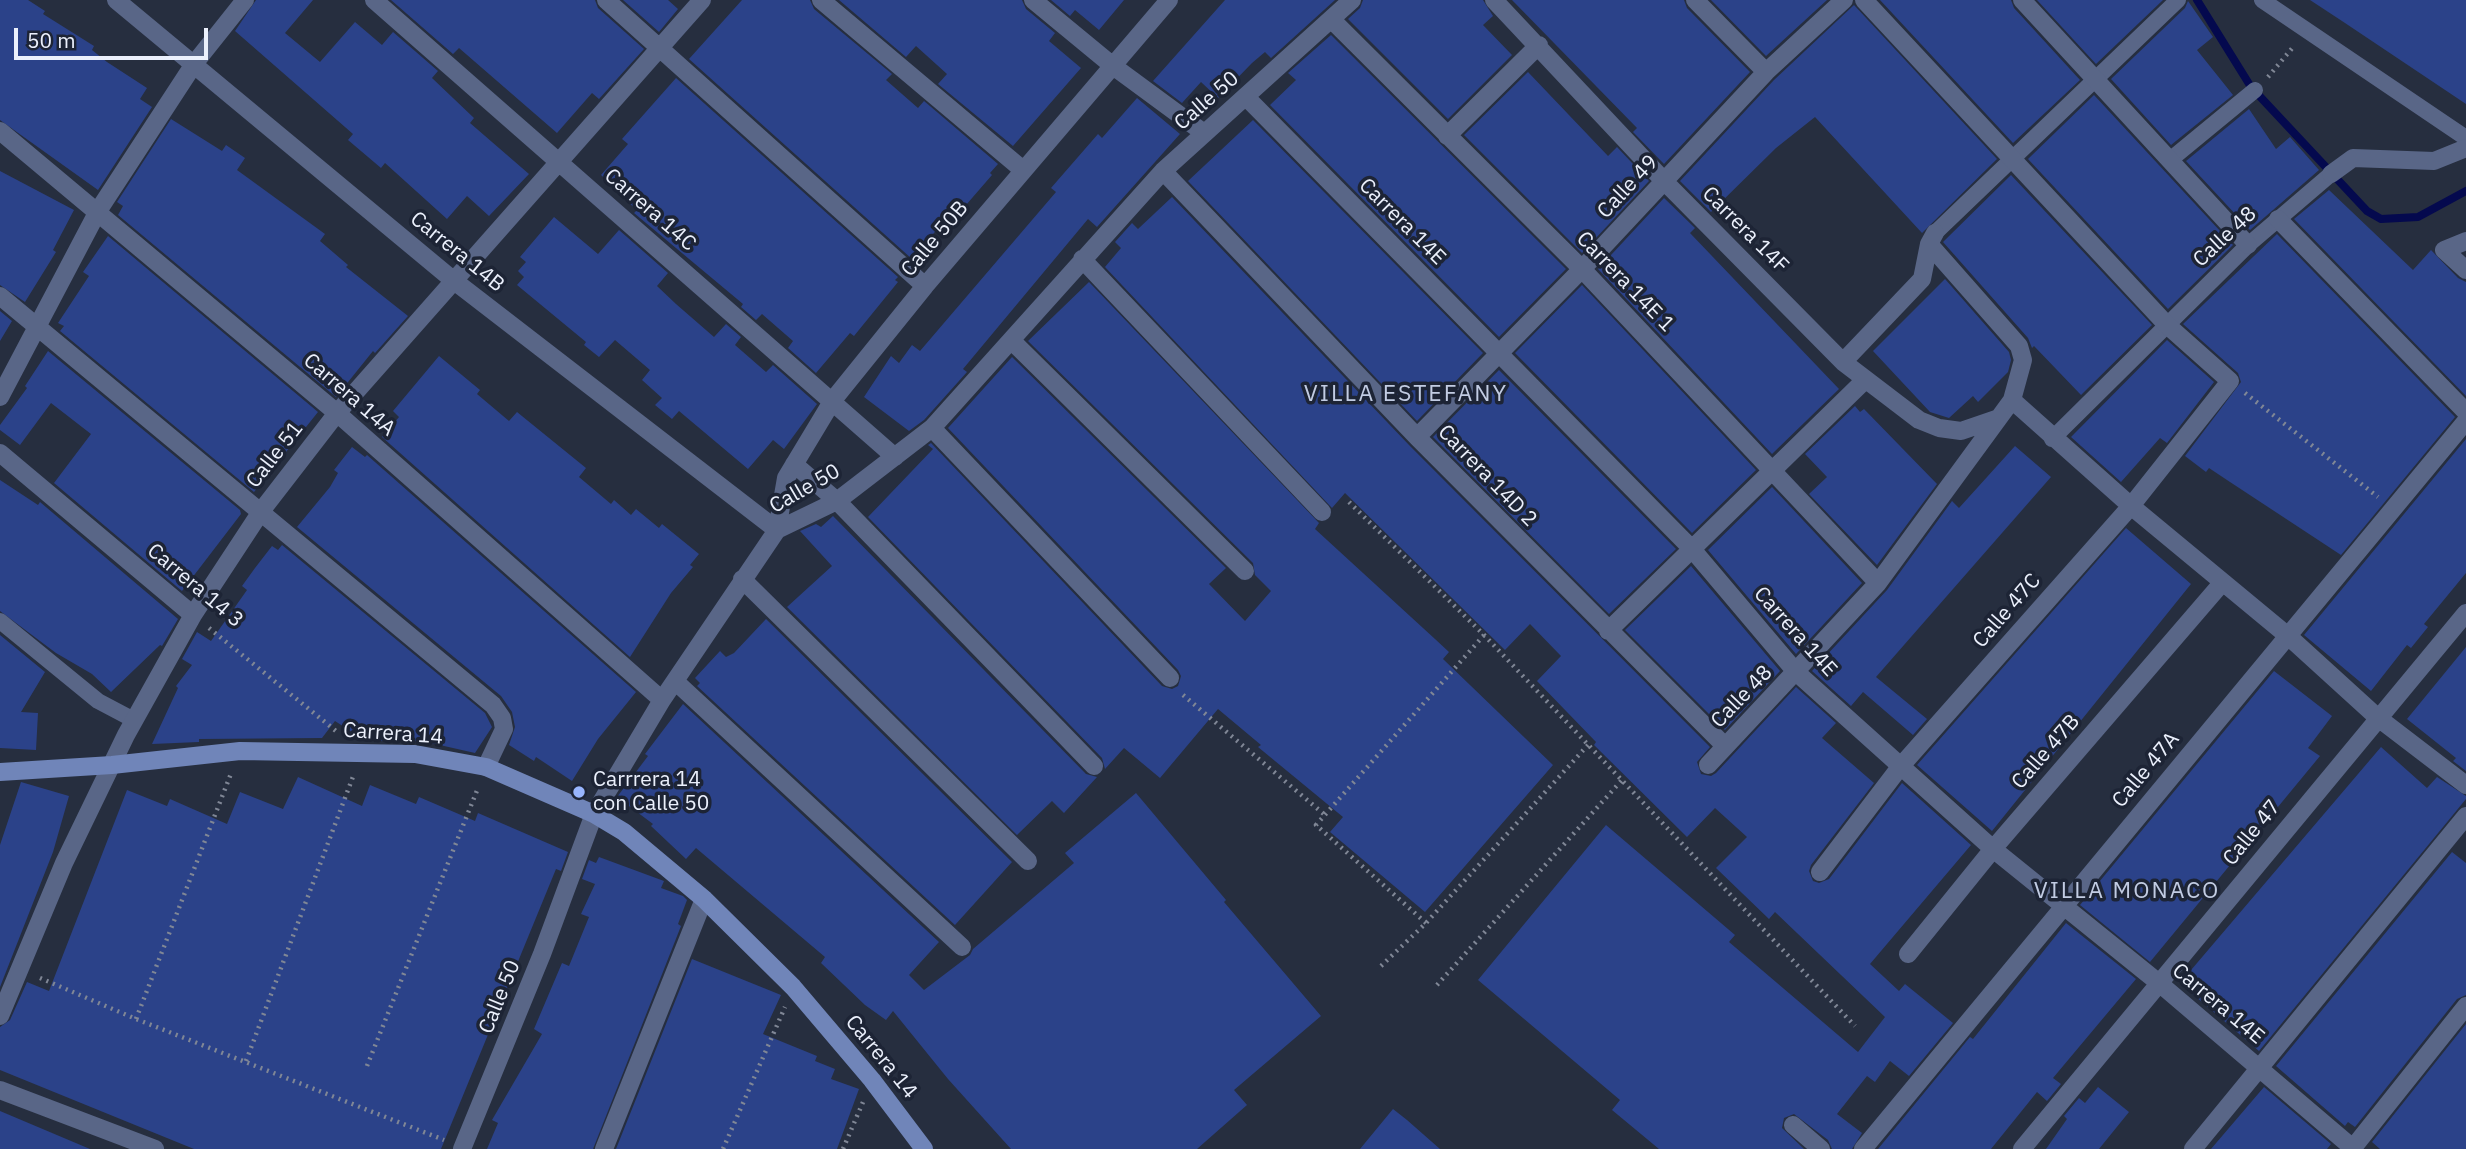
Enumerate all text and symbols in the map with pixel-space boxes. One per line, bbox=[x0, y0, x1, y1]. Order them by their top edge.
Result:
scale bar bbox=[18, 14, 212, 58]
text: 50 m bbox=[27, 26, 76, 54]
street label: Calle 50 bbox=[1170, 66, 1244, 136]
street label: Calle 49 bbox=[1592, 150, 1664, 224]
street label: Carrera 14C bbox=[599, 163, 701, 257]
street label: Carrera 14E bbox=[1353, 173, 1451, 271]
street label: Carrera 14F bbox=[1697, 182, 1793, 278]
street label: Calle 50B bbox=[896, 196, 974, 282]
street label: Calle 48 bbox=[2188, 201, 2262, 273]
street label: Carrera 14B bbox=[405, 206, 509, 298]
street label: Carrera 14E 1 bbox=[1571, 227, 1679, 337]
street label: Carrera 14A bbox=[298, 348, 400, 442]
district label: VILLA ESTEFANY bbox=[1306, 380, 1506, 408]
street label: Calle 51 bbox=[241, 417, 309, 493]
street label: Carrera 14D 2 bbox=[1432, 420, 1542, 532]
street label: Calle 50 bbox=[765, 459, 845, 519]
street label: Carrera 14 3 bbox=[142, 539, 248, 633]
street label: Calle 47C bbox=[1968, 569, 2046, 653]
street label: Carrera 14E bbox=[1748, 582, 1842, 682]
street label: Calle 48 bbox=[1706, 660, 1778, 734]
street label: Calle 47B bbox=[2007, 709, 2085, 795]
street label: Carrera 14 bbox=[342, 718, 444, 750]
street label: Calle 47A bbox=[2107, 727, 2185, 813]
place label: Carrrera 14 con Calle 50 bbox=[593, 767, 709, 817]
marker: Carrrera 14 con Calle 50 bbox=[571, 784, 587, 800]
street label: Calle 47 bbox=[2218, 795, 2286, 871]
district label: VILLA MONACO bbox=[2035, 877, 2219, 905]
street label: Calle 50 bbox=[474, 956, 526, 1038]
street label: Carrera 14E bbox=[2167, 958, 2269, 1050]
street label: Carrera 14 bbox=[840, 1010, 922, 1104]

